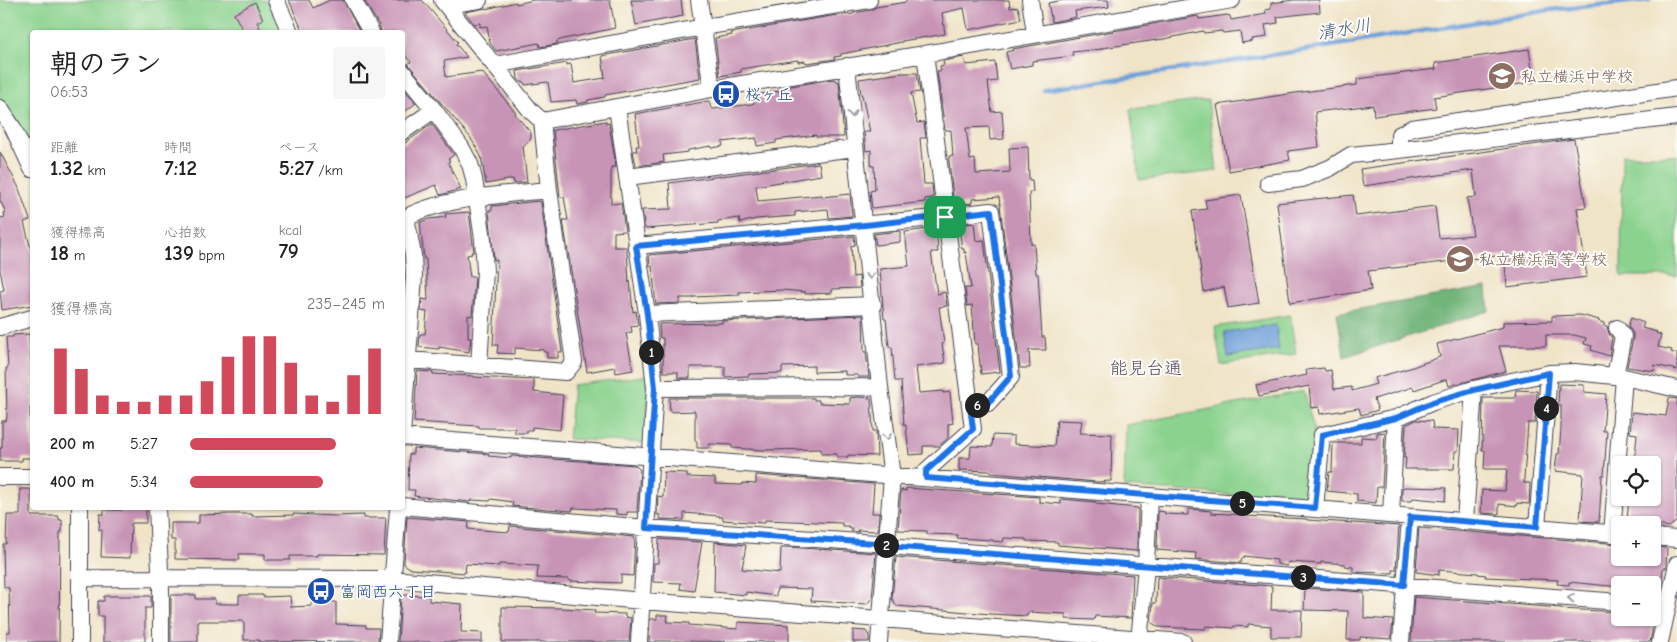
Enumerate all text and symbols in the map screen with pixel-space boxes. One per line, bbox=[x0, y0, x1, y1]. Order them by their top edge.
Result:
water label: 清水川 bbox=[1316, 15, 1372, 44]
button: share bbox=[333, 47, 385, 99]
text: 朝のラン bbox=[50, 48, 162, 80]
school or university icon: 私立横浜中学校 bbox=[1487, 61, 1517, 91]
place label: 私立横浜中学校 bbox=[1521, 68, 1633, 86]
bus stop icon: 桜ヶ丘 bbox=[711, 79, 741, 109]
text: 06:53 bbox=[50, 83, 88, 101]
place label: 桜ヶ丘 bbox=[745, 86, 793, 104]
one-way arrow bbox=[846, 110, 857, 118]
text: 距離 bbox=[50, 139, 78, 156]
text: 時間 bbox=[164, 139, 192, 156]
text: ペース bbox=[279, 139, 320, 156]
text: 1.32 bbox=[50, 156, 83, 180]
text: 7:12 bbox=[164, 156, 197, 180]
text: 5:27 bbox=[279, 156, 314, 180]
text: km bbox=[83, 162, 106, 179]
text: /km bbox=[314, 162, 343, 179]
pin bbox=[924, 196, 966, 238]
icon: arrive bbox=[931, 203, 959, 231]
text: kcal bbox=[279, 222, 302, 239]
text: 獲得標高 bbox=[50, 224, 106, 241]
text: 心拍数 bbox=[164, 224, 206, 241]
text: 79 bbox=[279, 239, 299, 263]
text: 18 bbox=[50, 241, 69, 265]
text: 139 bbox=[164, 241, 194, 265]
school or university icon: 私立横浜高等学校 bbox=[1445, 244, 1475, 274]
text: m bbox=[69, 247, 85, 264]
text: bpm bbox=[194, 247, 225, 264]
place label: 私立横浜高等学校 bbox=[1479, 251, 1607, 269]
one-way arrow bbox=[864, 272, 875, 280]
text: 235–245 m bbox=[307, 295, 385, 313]
text: 獲得標高 bbox=[50, 300, 114, 318]
pin: 1 bbox=[638, 340, 664, 364]
text: 1 bbox=[649, 344, 654, 361]
district label: 能見台通 bbox=[1110, 358, 1182, 379]
pin: 6 bbox=[964, 392, 990, 418]
pin: 4 bbox=[1534, 396, 1558, 420]
text: 6 bbox=[974, 397, 981, 414]
text: 4 bbox=[1543, 400, 1550, 417]
one-way arrow bbox=[881, 434, 892, 442]
text: 200 m bbox=[50, 435, 95, 453]
text: 5:27 bbox=[130, 435, 157, 453]
map controls bbox=[1611, 456, 1661, 626]
button: locate bbox=[1611, 456, 1661, 506]
text: 400 m bbox=[50, 473, 94, 491]
text: 5:34 bbox=[130, 473, 157, 491]
pin: 5 bbox=[1230, 490, 1254, 516]
text: 5 bbox=[1239, 495, 1246, 512]
button: + bbox=[1611, 516, 1661, 566]
pin: 2 bbox=[874, 532, 898, 558]
text: 2 bbox=[883, 537, 890, 554]
pin: 3 bbox=[1290, 564, 1316, 590]
text: 3 bbox=[1300, 569, 1307, 586]
bus stop icon: 富岡西六丁目 bbox=[306, 576, 336, 606]
button: − bbox=[1611, 576, 1661, 626]
place label: 富岡西六丁目 bbox=[340, 583, 436, 601]
one-way arrow bbox=[1567, 593, 1575, 604]

